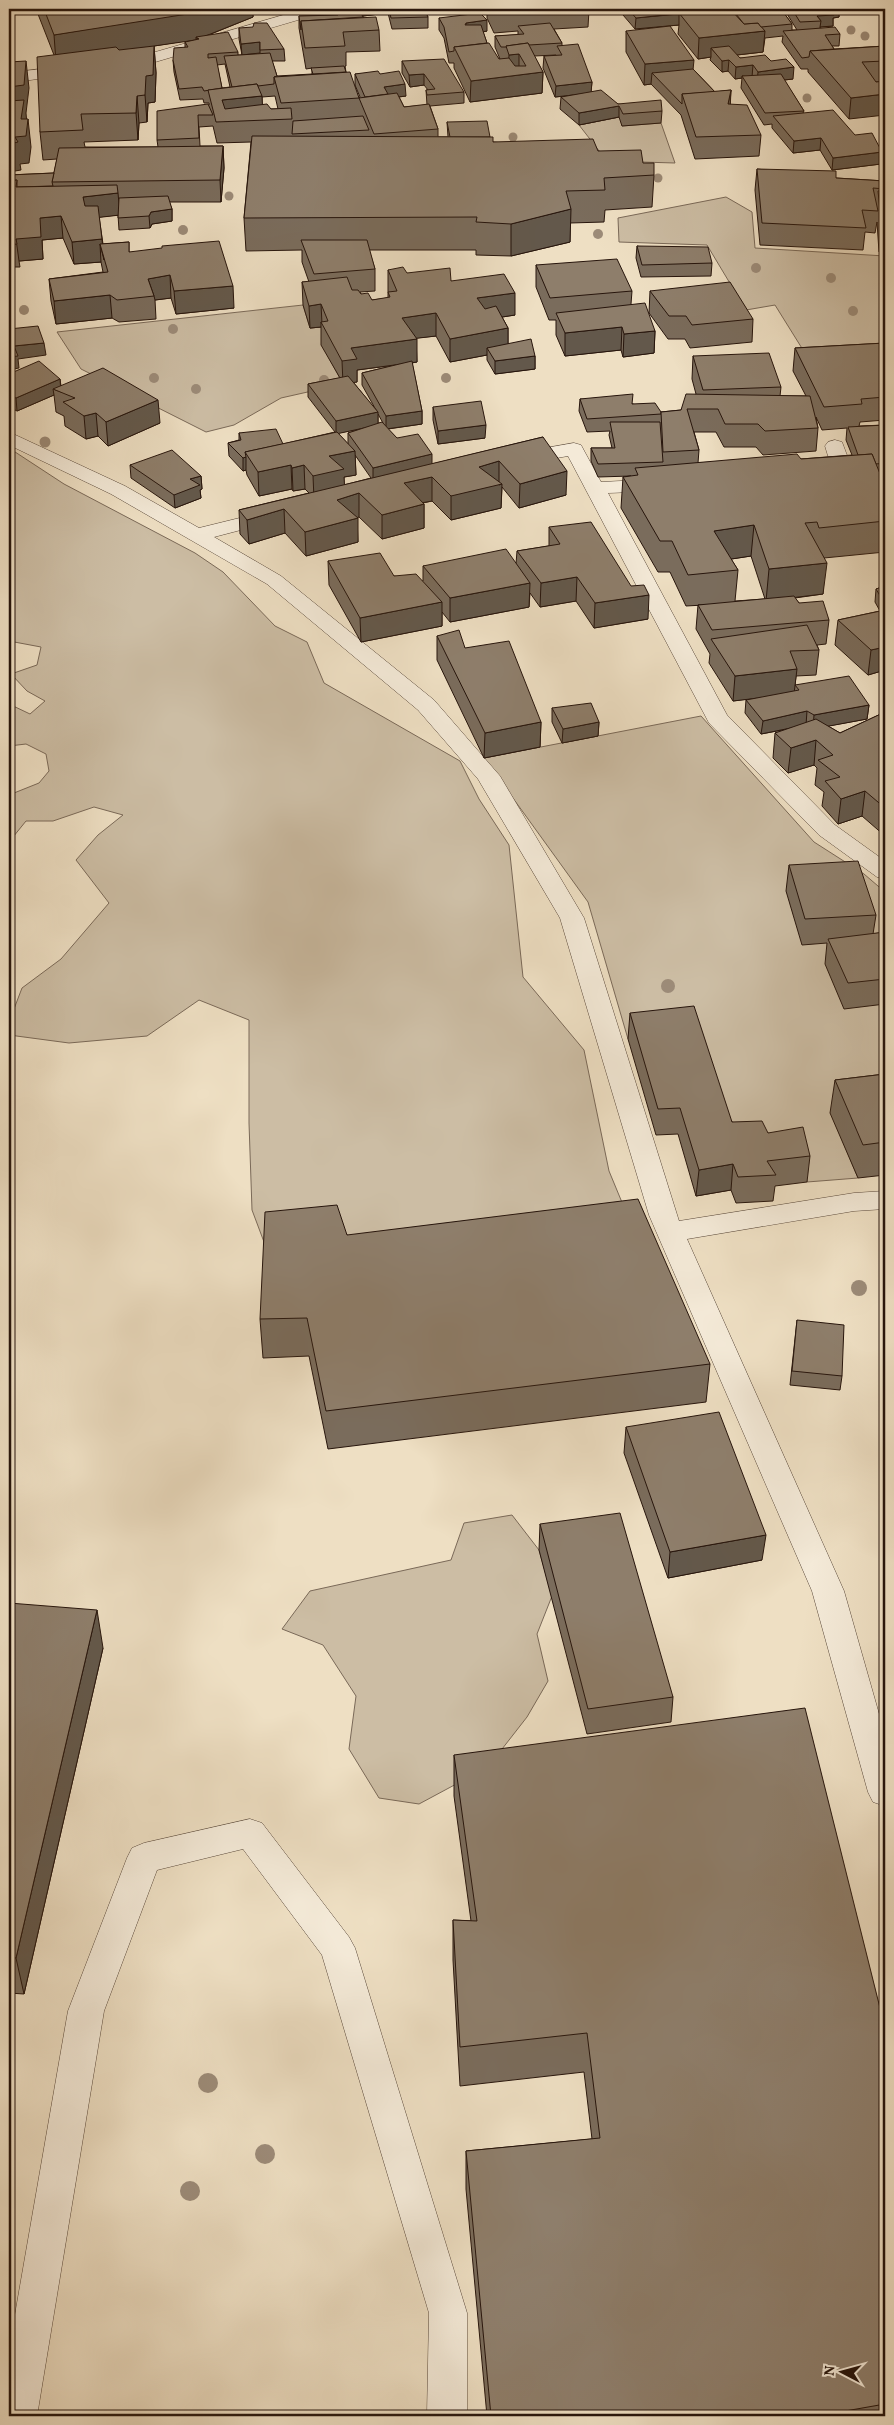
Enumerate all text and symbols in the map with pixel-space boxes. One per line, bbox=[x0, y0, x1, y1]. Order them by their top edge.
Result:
north arrow bbox=[816, 2348, 866, 2398]
text: N bbox=[821, 2365, 841, 2377]

